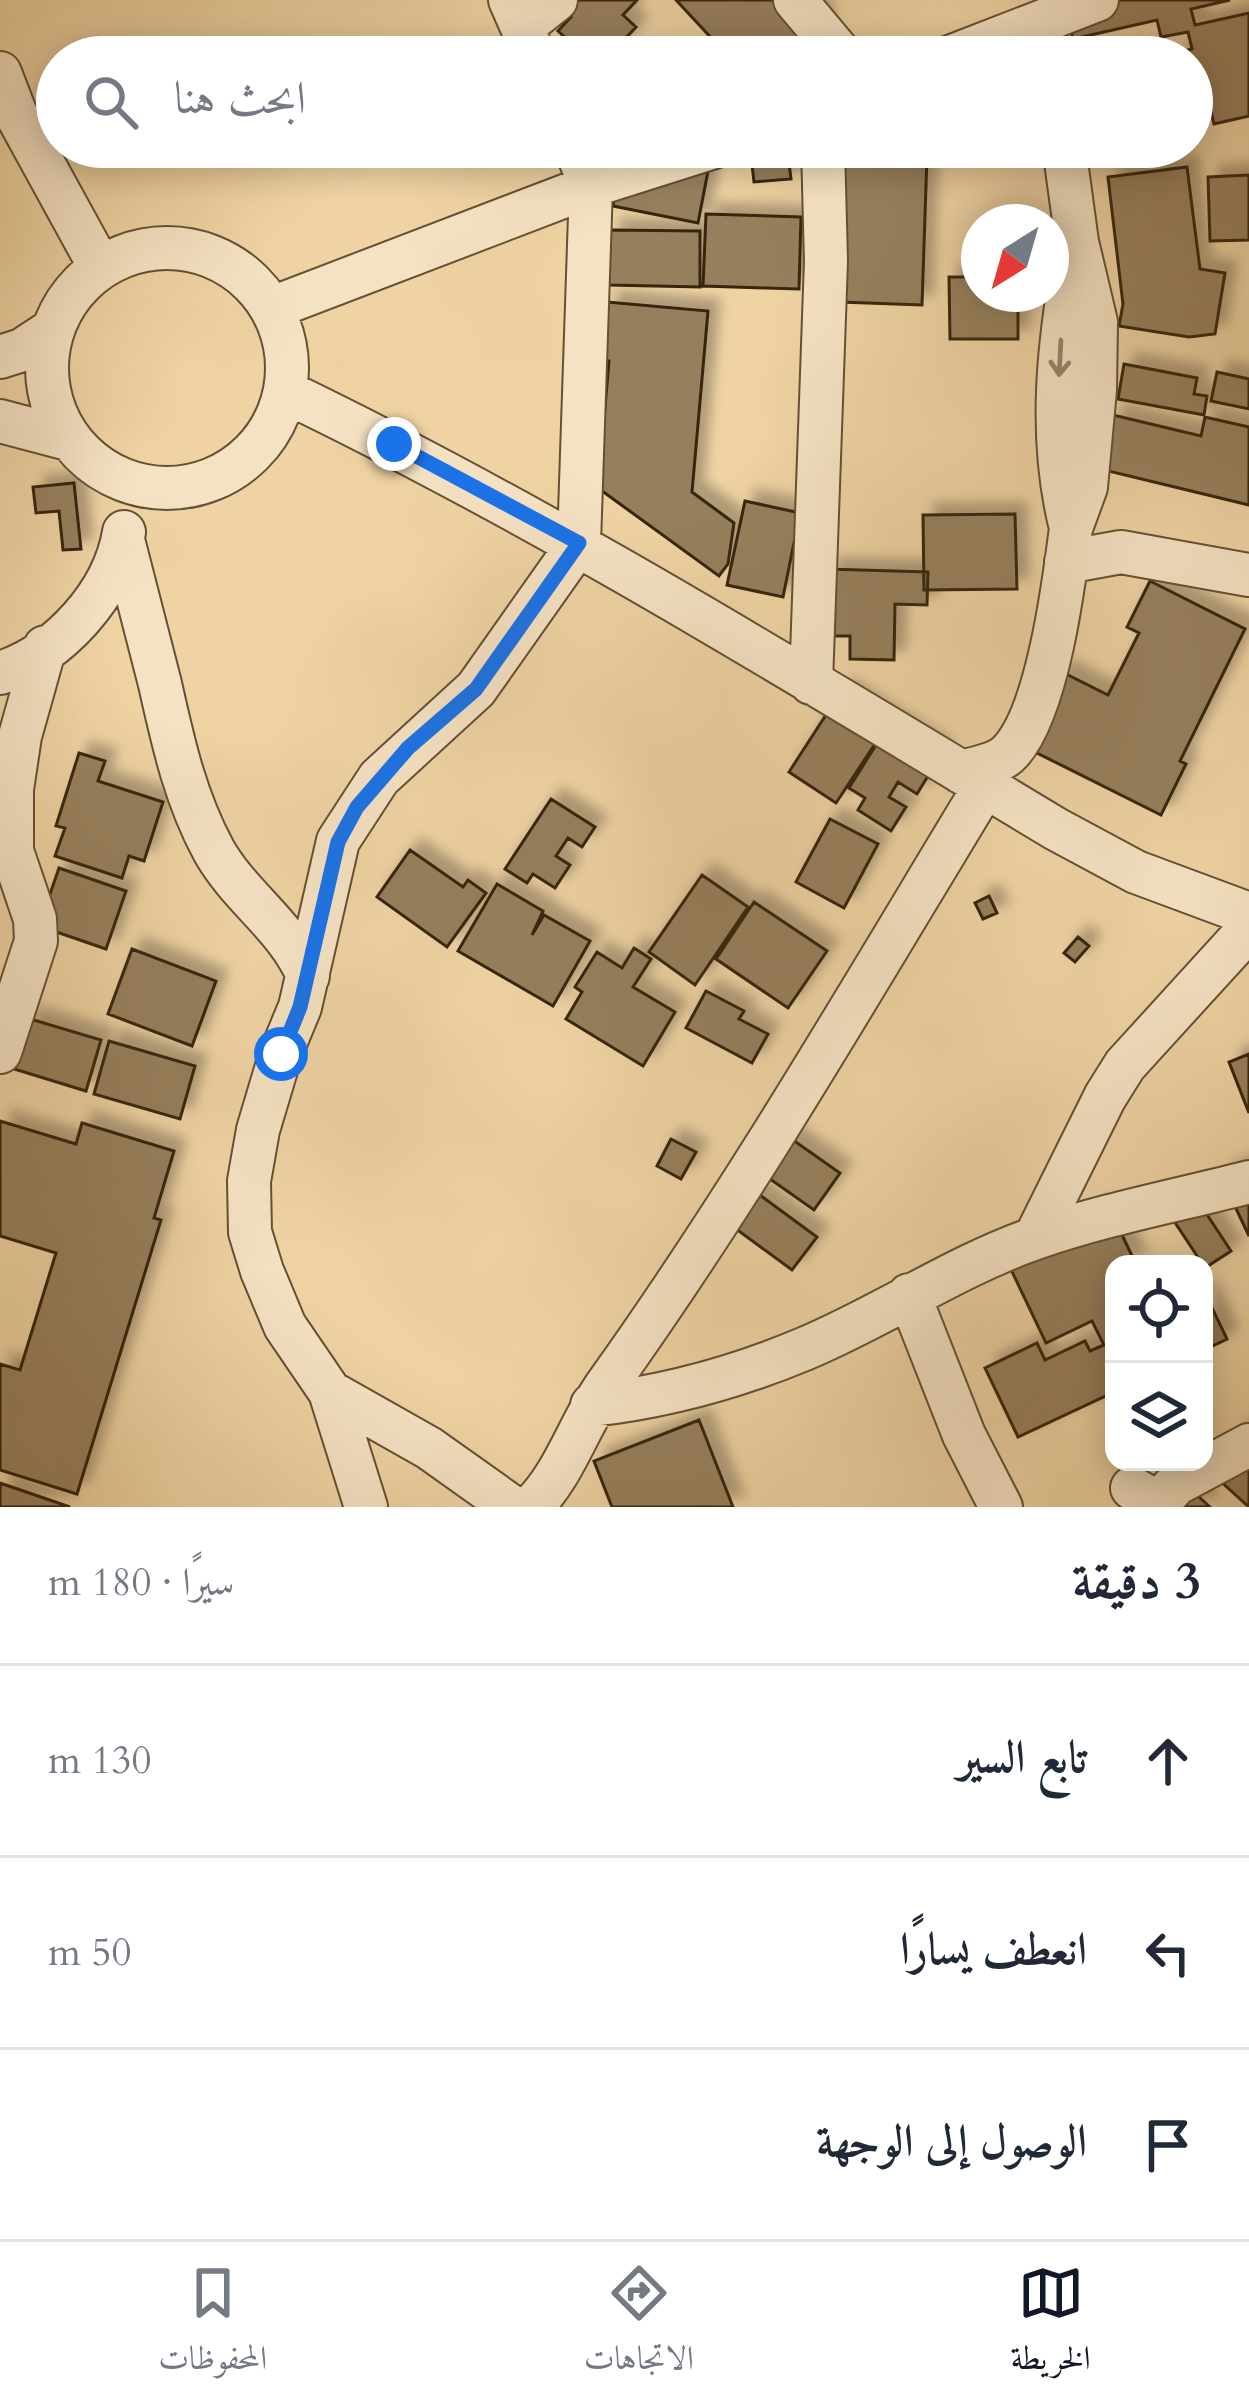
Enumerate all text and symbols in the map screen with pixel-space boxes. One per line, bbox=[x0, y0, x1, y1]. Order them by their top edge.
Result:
search box bbox=[36, 36, 1213, 168]
text: ابحث هنا bbox=[174, 68, 306, 129]
icon: search bbox=[78, 69, 144, 135]
north arrow bbox=[961, 204, 1069, 312]
one-way arrow bbox=[1049, 338, 1072, 377]
route end bbox=[367, 417, 421, 471]
route start bbox=[254, 1027, 308, 1081]
map controls bbox=[1105, 1255, 1213, 1471]
button: locate bbox=[1105, 1255, 1213, 1363]
button: layers bbox=[1105, 1363, 1213, 1471]
text: 3 دقيقة bbox=[1072, 1547, 1201, 1617]
text: سيرًا · 180 m bbox=[48, 1556, 234, 1609]
text: تابع السير bbox=[957, 1727, 1087, 1788]
icon: ahead bbox=[1135, 1728, 1201, 1794]
text: 130 m bbox=[48, 1734, 151, 1787]
text: انعطف يسارًا bbox=[900, 1919, 1087, 1980]
icon: left bbox=[1135, 1920, 1201, 1986]
text: 50 m bbox=[48, 1926, 131, 1979]
text: الوصول إلى الوجهة bbox=[816, 2111, 1087, 2172]
icon: arrive bbox=[1135, 2112, 1201, 2178]
tab: المحفوظات bbox=[158, 2260, 267, 2390]
tab: الاتجاهات bbox=[584, 2260, 694, 2390]
tab: الخريطة bbox=[1010, 2260, 1091, 2390]

